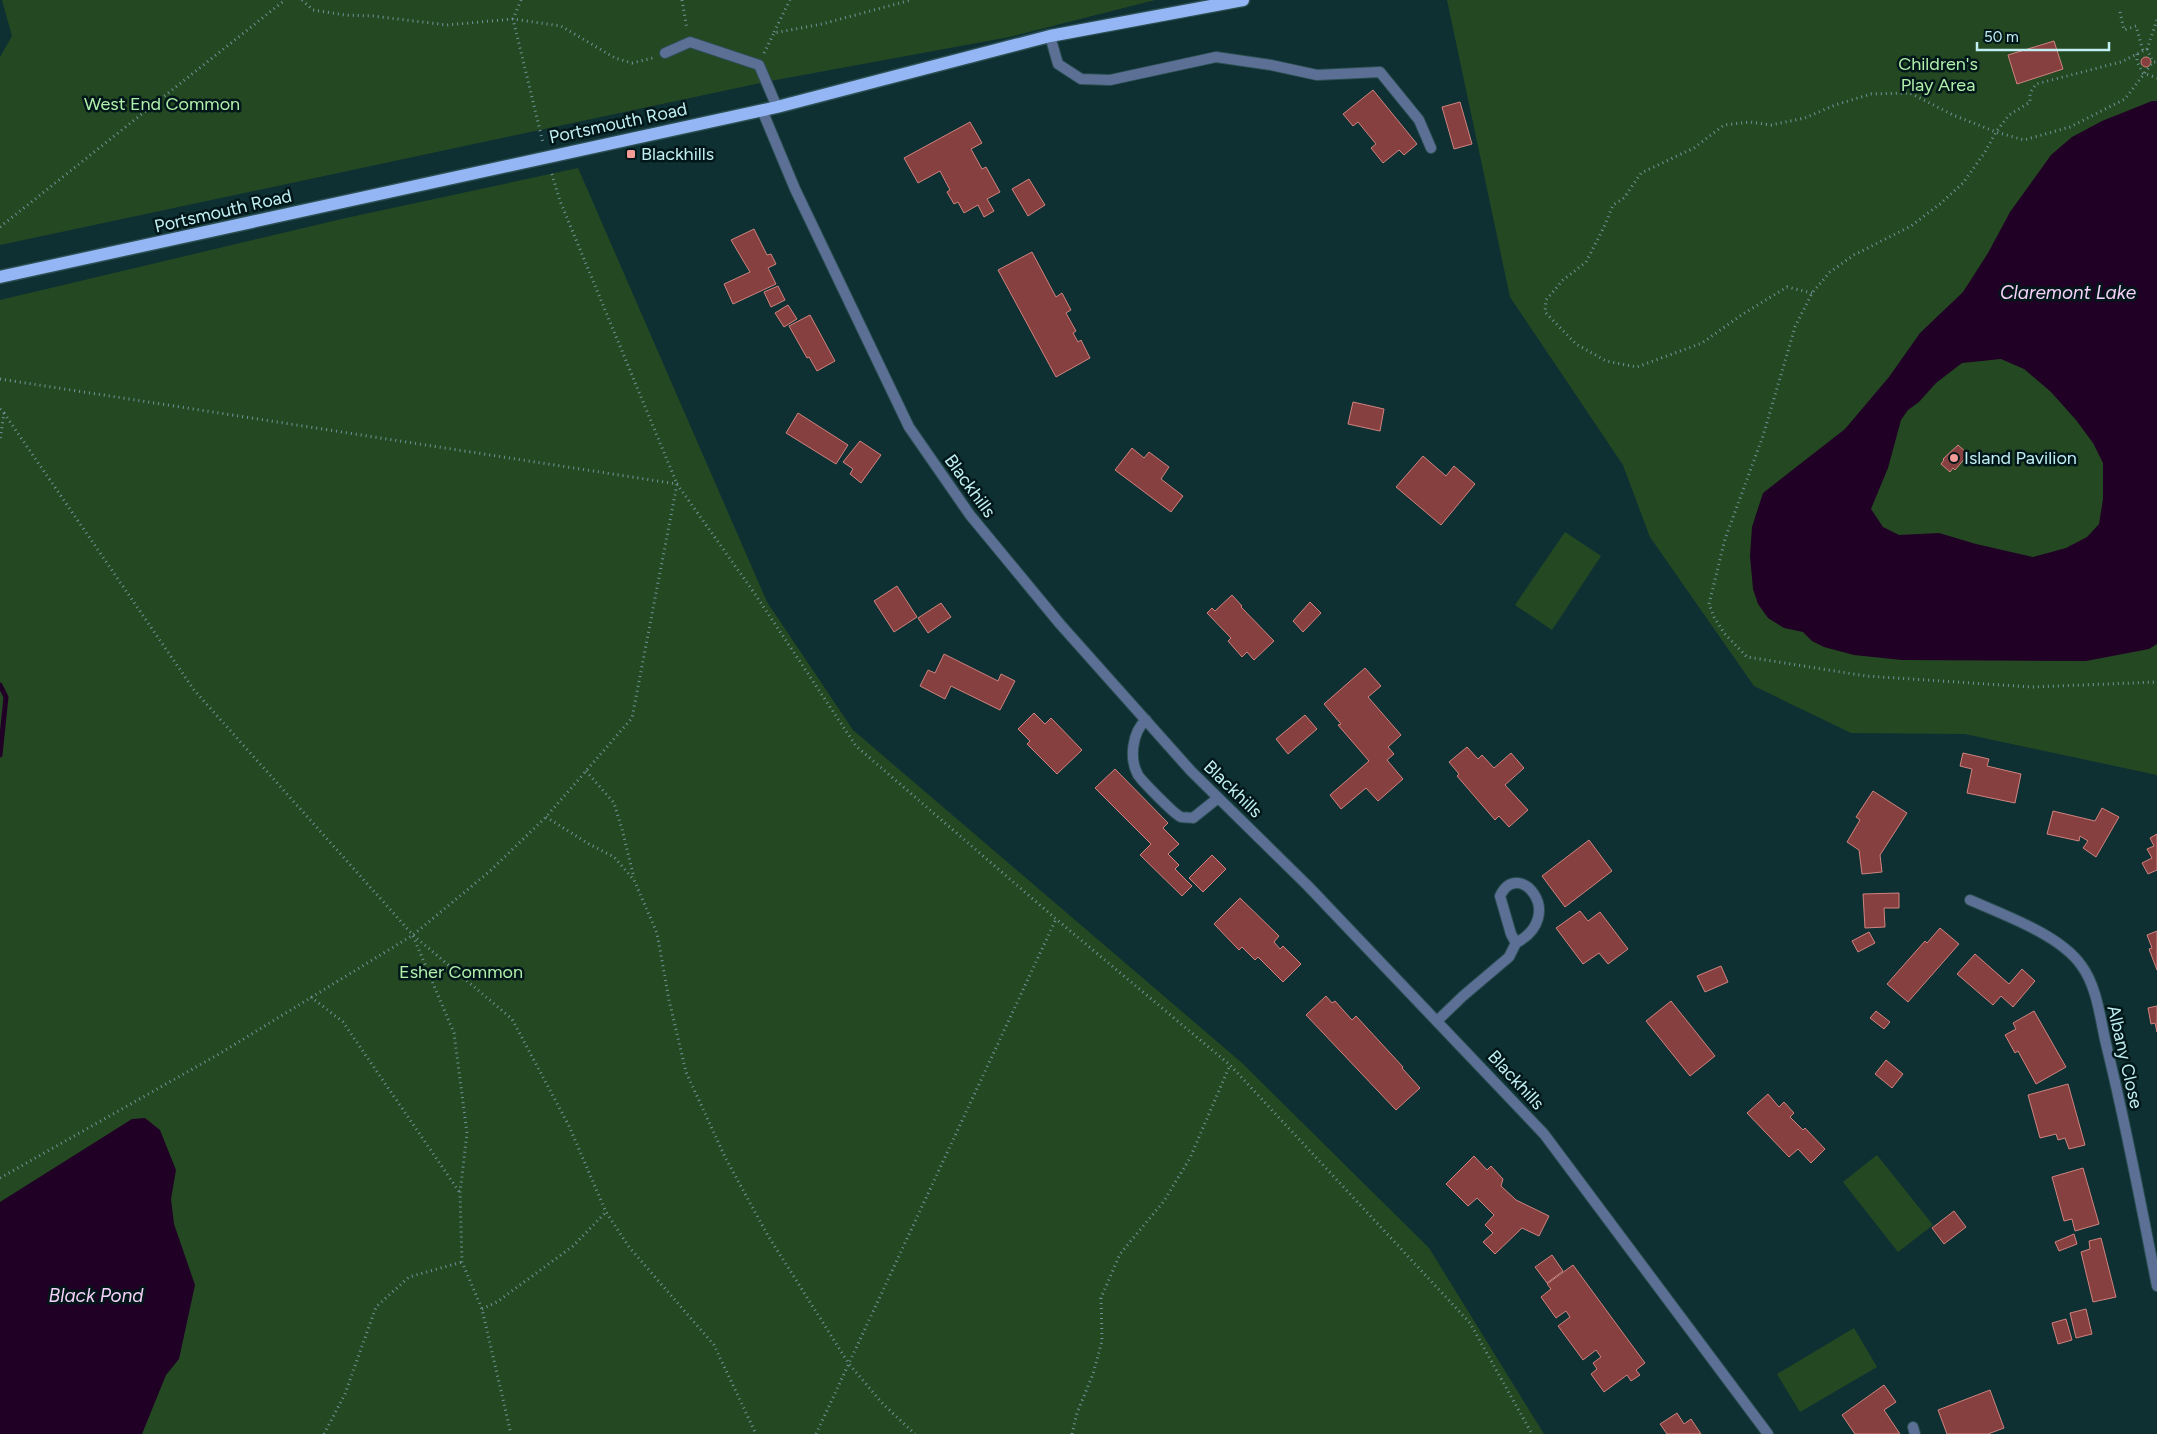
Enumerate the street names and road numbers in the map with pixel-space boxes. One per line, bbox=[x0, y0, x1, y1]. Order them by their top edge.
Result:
street label: Portsmouth Road bbox=[547, 98, 689, 148]
street label: Portsmouth Road bbox=[152, 184, 294, 238]
street label: Blackhills bbox=[940, 450, 1000, 522]
street label: Blackhills bbox=[1199, 756, 1267, 822]
street label: Albany Close bbox=[2102, 1003, 2148, 1111]
street label: Blackhills bbox=[1483, 1046, 1549, 1114]

